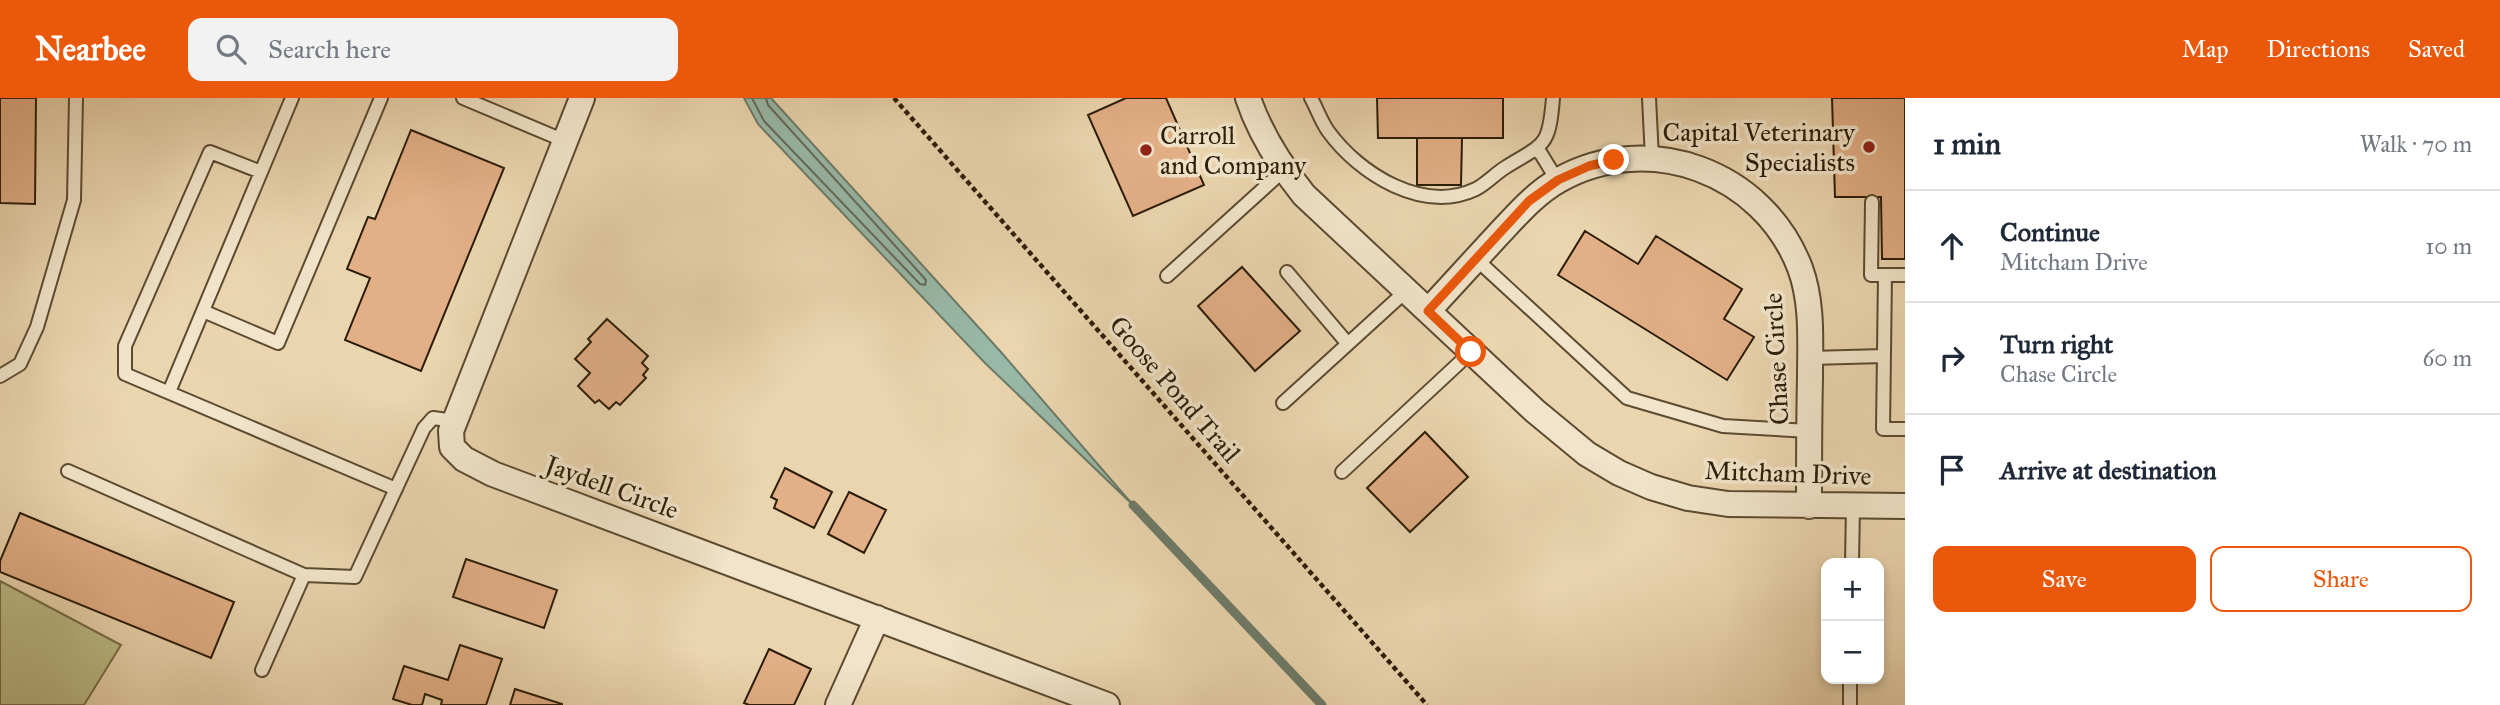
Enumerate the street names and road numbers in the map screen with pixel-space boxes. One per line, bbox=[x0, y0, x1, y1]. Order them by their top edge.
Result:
street label: Chase Circle bbox=[1757, 292, 1795, 426]
street label: Goose Pond Trail bbox=[1103, 309, 1247, 469]
street label: Jaydell Circle bbox=[538, 447, 683, 526]
street label: Mitcham Drive bbox=[1704, 454, 1872, 492]

